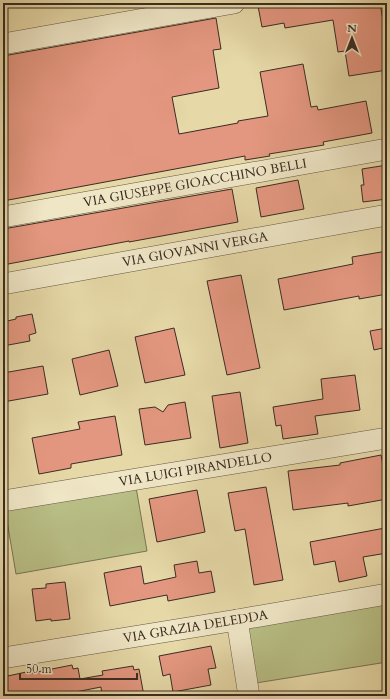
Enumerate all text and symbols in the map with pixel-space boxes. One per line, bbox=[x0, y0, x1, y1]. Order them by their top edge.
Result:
north arrow bbox=[332, 18, 372, 58]
text: N bbox=[347, 21, 357, 36]
street label: VIA GIUSEPPE GIOACCHINO BELLI bbox=[82, 154, 308, 212]
street label: VIA GIOVANNI VERGA bbox=[121, 227, 270, 271]
street label: VIA LUIGI PIRANDELLO bbox=[117, 448, 273, 491]
street label: VIA GRAZIA DELEDDA bbox=[122, 606, 270, 647]
scale bar bbox=[20, 655, 137, 681]
text: 50 m bbox=[26, 661, 53, 677]

